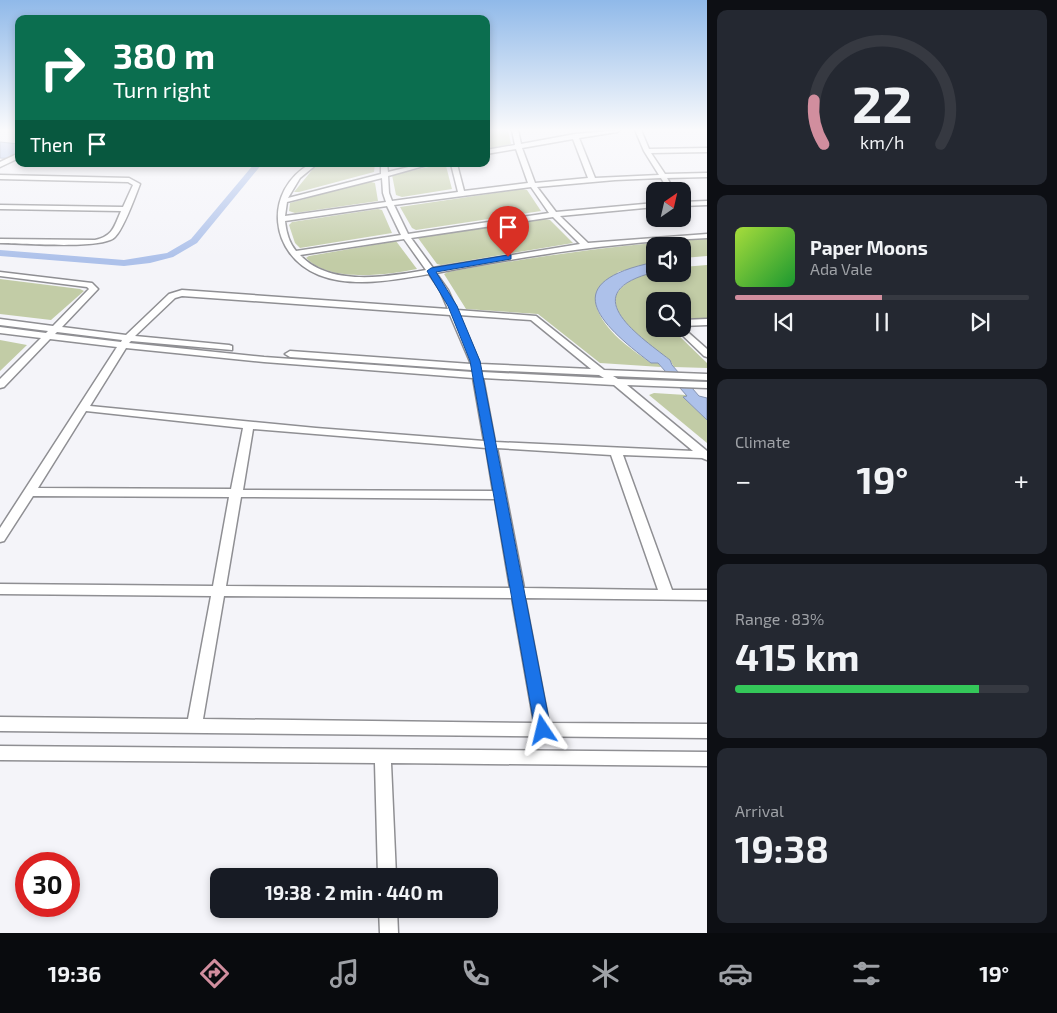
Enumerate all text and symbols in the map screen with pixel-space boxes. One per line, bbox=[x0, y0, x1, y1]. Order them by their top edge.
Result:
text: 380 m bbox=[113, 34, 215, 76]
icon: right bbox=[30, 35, 95, 100]
text: 22 bbox=[852, 71, 912, 133]
text: Turn right bbox=[113, 76, 211, 102]
icon: arrive bbox=[83, 130, 111, 158]
text: km/h bbox=[860, 131, 904, 153]
text: Then bbox=[30, 133, 73, 156]
north arrow bbox=[646, 182, 691, 228]
map controls bbox=[646, 182, 691, 337]
pin bbox=[487, 206, 529, 257]
icon: arrive bbox=[494, 213, 522, 241]
text: Paper Moons bbox=[810, 236, 928, 259]
button: sound bbox=[646, 237, 691, 282]
text: Ada Vale bbox=[810, 259, 873, 278]
button: search bbox=[646, 292, 691, 337]
icon: previous bbox=[770, 308, 798, 336]
icon: pause bbox=[868, 308, 896, 336]
icon: next bbox=[966, 308, 994, 336]
text: Climate bbox=[735, 432, 790, 451]
text: 19° bbox=[857, 456, 908, 502]
text: − bbox=[735, 463, 751, 497]
text: + bbox=[1014, 463, 1029, 497]
text: Range · 83% bbox=[735, 609, 824, 628]
text: 415 km bbox=[735, 633, 860, 679]
position arrow bbox=[516, 703, 568, 755]
text: Arrival bbox=[735, 801, 784, 820]
text: 19:38 bbox=[735, 825, 829, 871]
speed limit sign: 30 bbox=[15, 852, 80, 917]
text: 19:38 · 2 min · 440 m bbox=[265, 881, 443, 904]
icon: directions bbox=[197, 956, 232, 991]
icon: music bbox=[327, 956, 362, 991]
icon: phone bbox=[458, 956, 493, 991]
icon: climate bbox=[588, 956, 623, 991]
icon: car bbox=[718, 956, 753, 991]
icon: filters bbox=[849, 956, 884, 991]
text: 19:36 bbox=[48, 960, 101, 986]
text: 19° bbox=[979, 960, 1009, 986]

